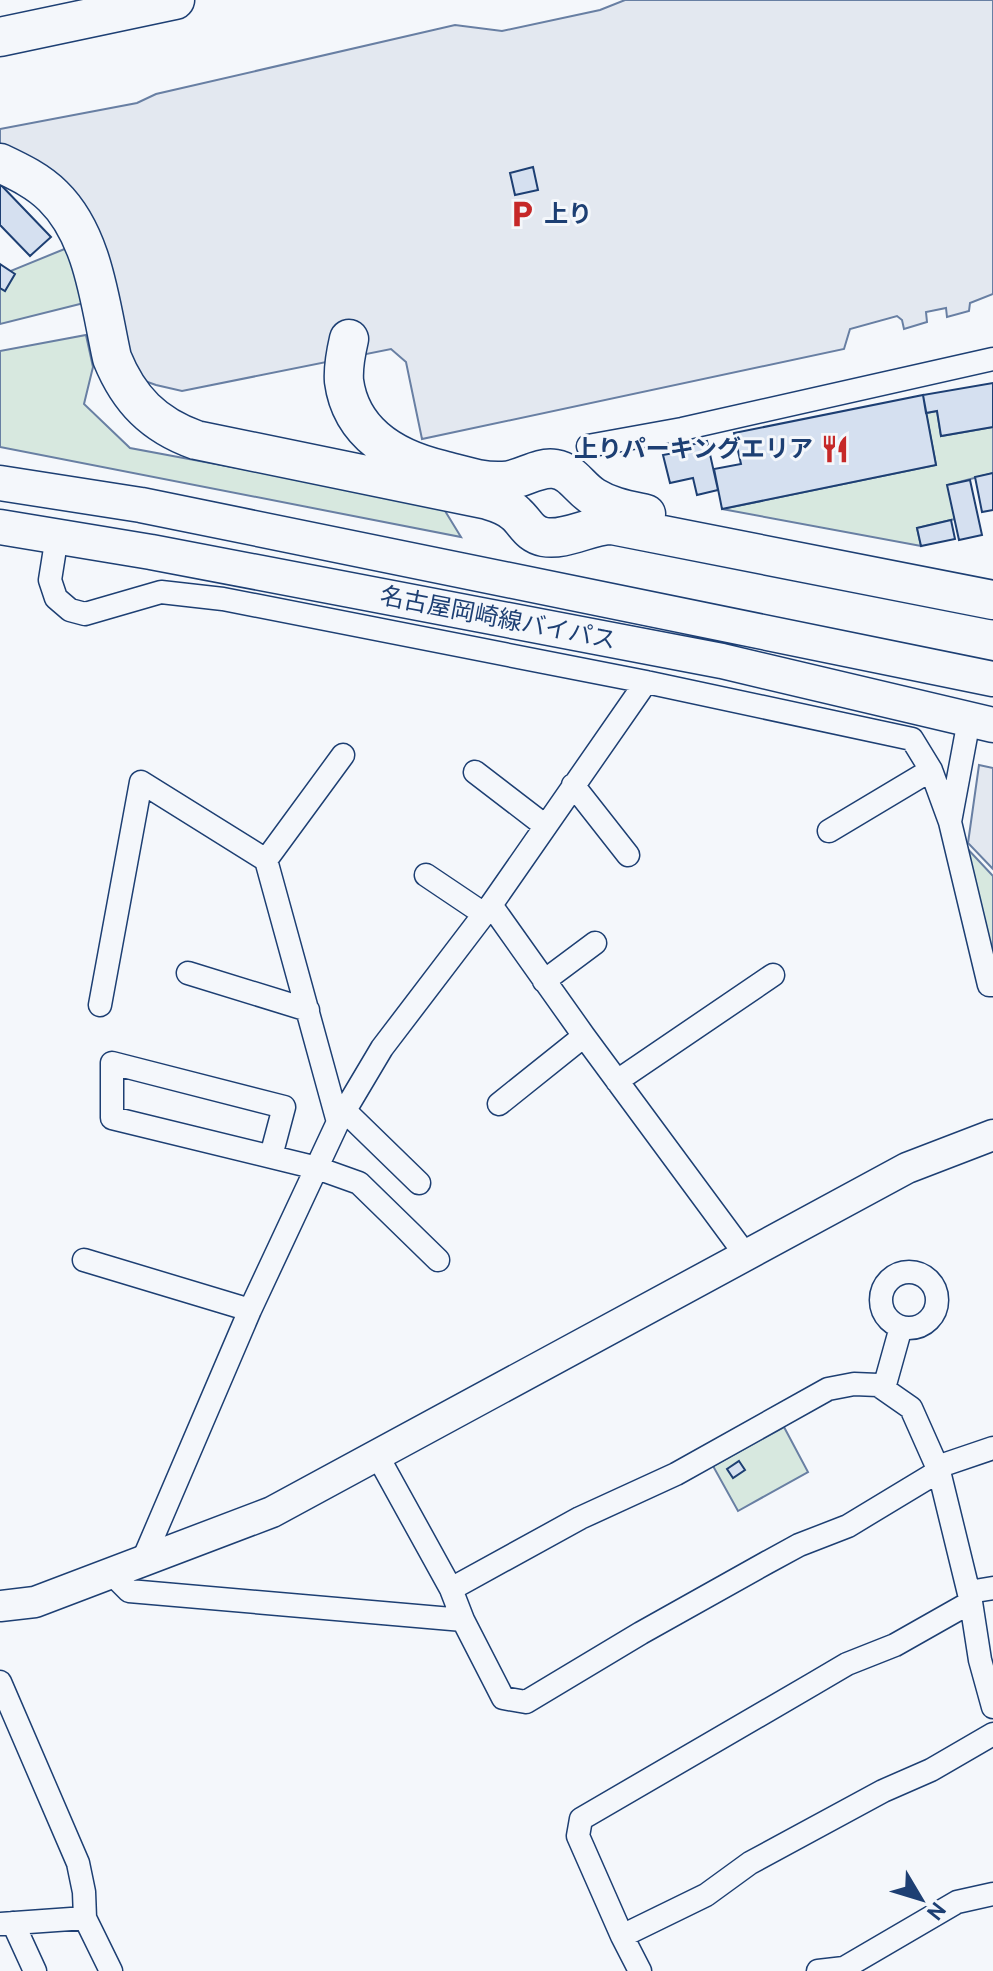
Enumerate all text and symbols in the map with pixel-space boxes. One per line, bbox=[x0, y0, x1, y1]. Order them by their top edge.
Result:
parking icon: 上り bbox=[507, 199, 537, 229]
place label: 上り bbox=[544, 201, 592, 231]
restaurant icon: 上りパーキングエリア bbox=[820, 434, 850, 464]
place label: 上りパーキングエリア bbox=[574, 436, 813, 466]
street label: 名古屋岡崎線バイパス bbox=[377, 582, 618, 658]
north arrow bbox=[881, 1859, 961, 1939]
text: N bbox=[919, 1895, 950, 1924]

